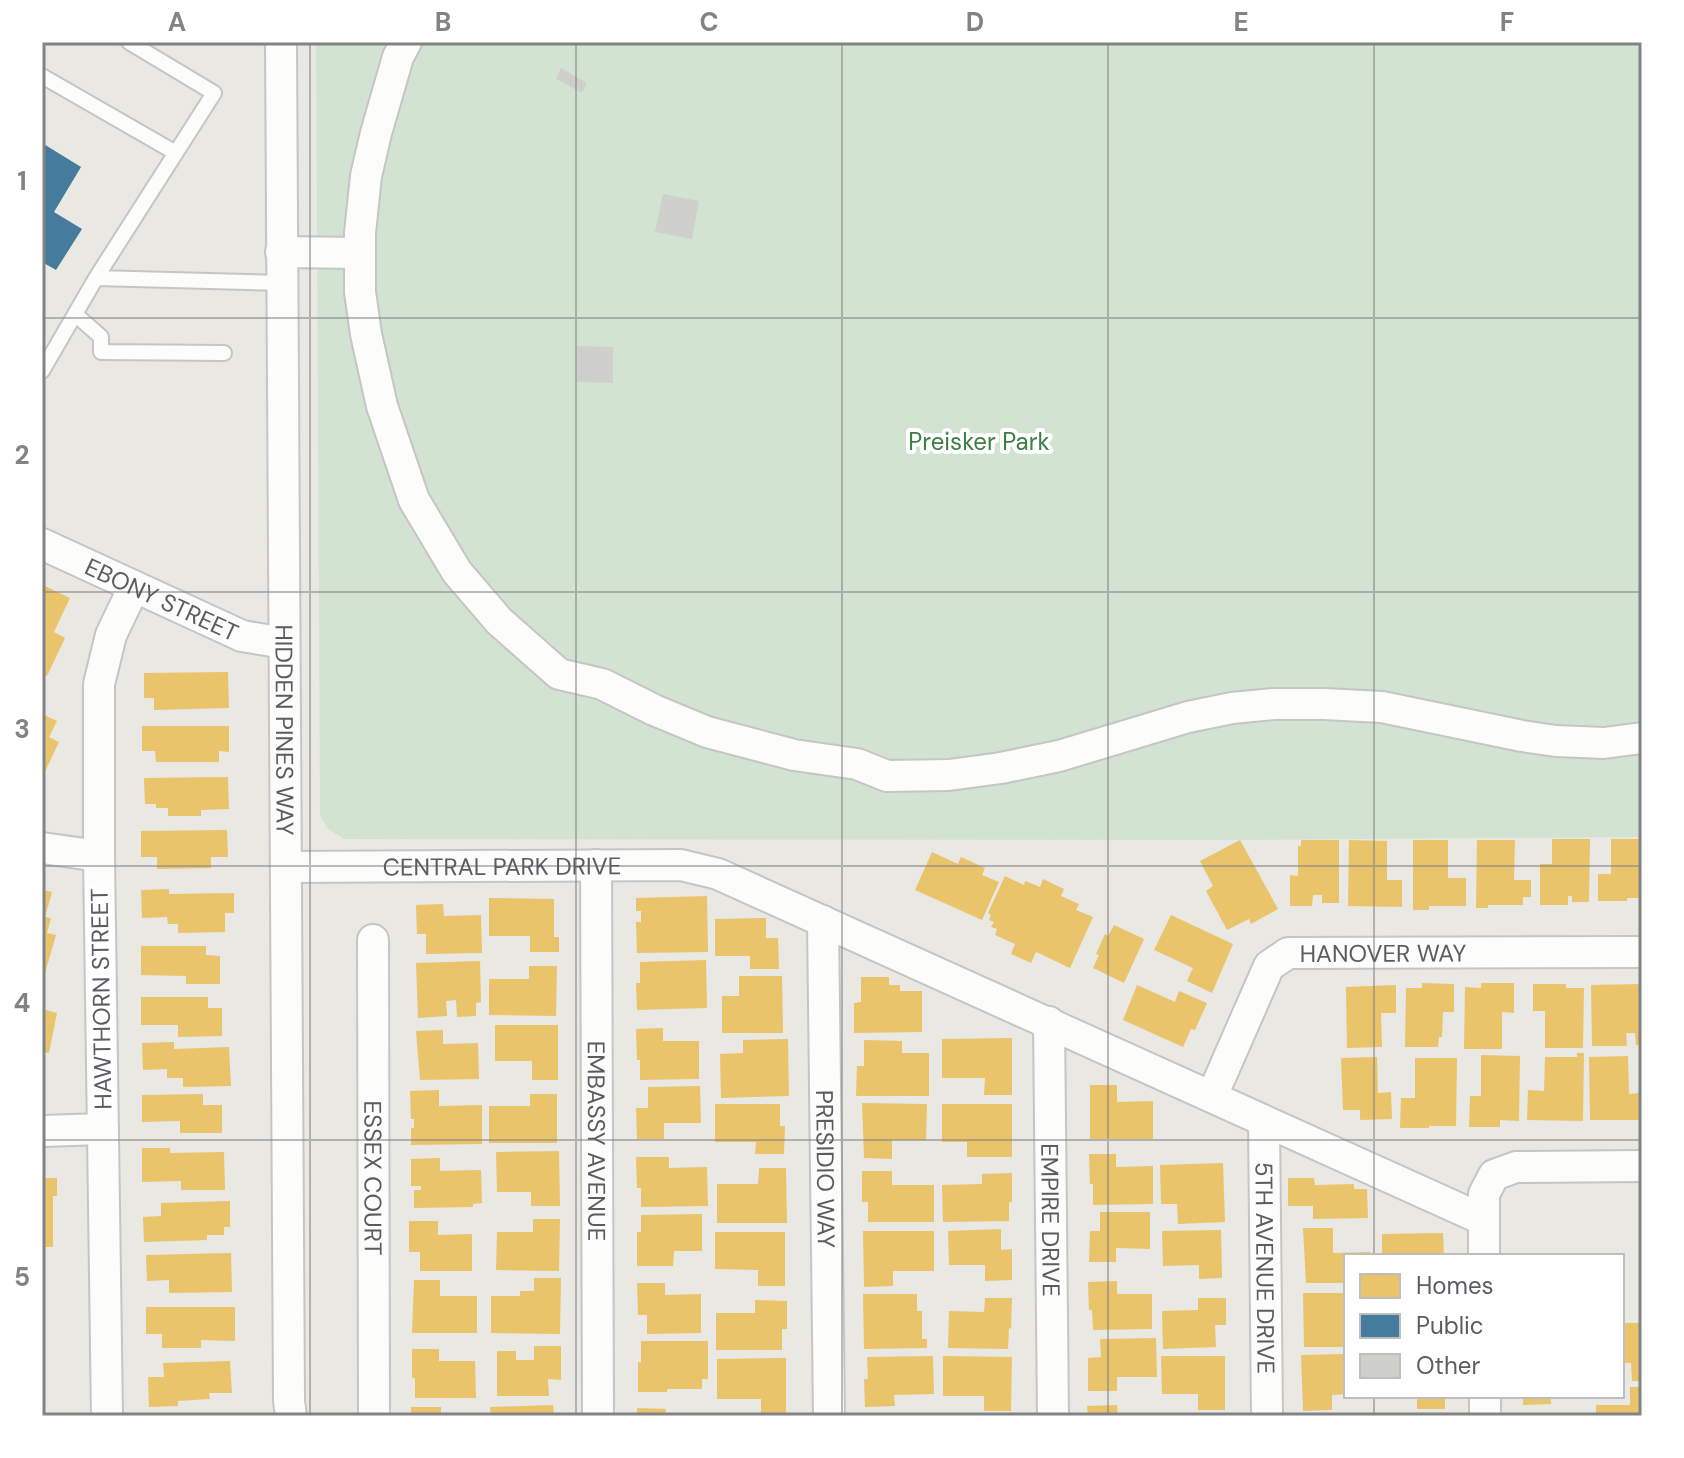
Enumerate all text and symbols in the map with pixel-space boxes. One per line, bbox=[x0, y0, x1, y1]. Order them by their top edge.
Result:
text: A bbox=[168, 5, 186, 39]
text: B bbox=[435, 5, 451, 39]
text: C bbox=[699, 5, 719, 39]
text: D bbox=[966, 5, 984, 39]
text: E bbox=[1233, 5, 1249, 39]
text: F bbox=[1500, 5, 1514, 39]
text: 1 bbox=[17, 164, 27, 198]
park label: Preisker Park bbox=[908, 426, 1050, 457]
text: 2 bbox=[14, 438, 30, 472]
street label: EBONY STREET bbox=[80, 551, 244, 648]
street label: HIDDEN PINES WAY bbox=[269, 624, 301, 836]
text: 3 bbox=[14, 712, 30, 746]
street label: CENTRAL PARK DRIVE bbox=[383, 850, 621, 882]
street label: HAWTHORN STREET bbox=[84, 888, 118, 1110]
street label: HANOVER WAY bbox=[1300, 937, 1467, 968]
text: 4 bbox=[14, 986, 30, 1020]
street label: EMBASSY AVENUE bbox=[581, 1041, 613, 1241]
street label: PRESIDIO WAY bbox=[810, 1090, 842, 1248]
street label: ESSEX COURT bbox=[358, 1100, 389, 1256]
street label: EMPIRE DRIVE bbox=[1035, 1143, 1067, 1297]
street label: 5TH AVENUE DRIVE bbox=[1249, 1162, 1282, 1374]
legend bbox=[1344, 1254, 1624, 1398]
text: 5 bbox=[14, 1260, 30, 1294]
text: Homes bbox=[1416, 1270, 1494, 1301]
text: Public bbox=[1416, 1310, 1484, 1341]
text: Other bbox=[1416, 1350, 1480, 1381]

